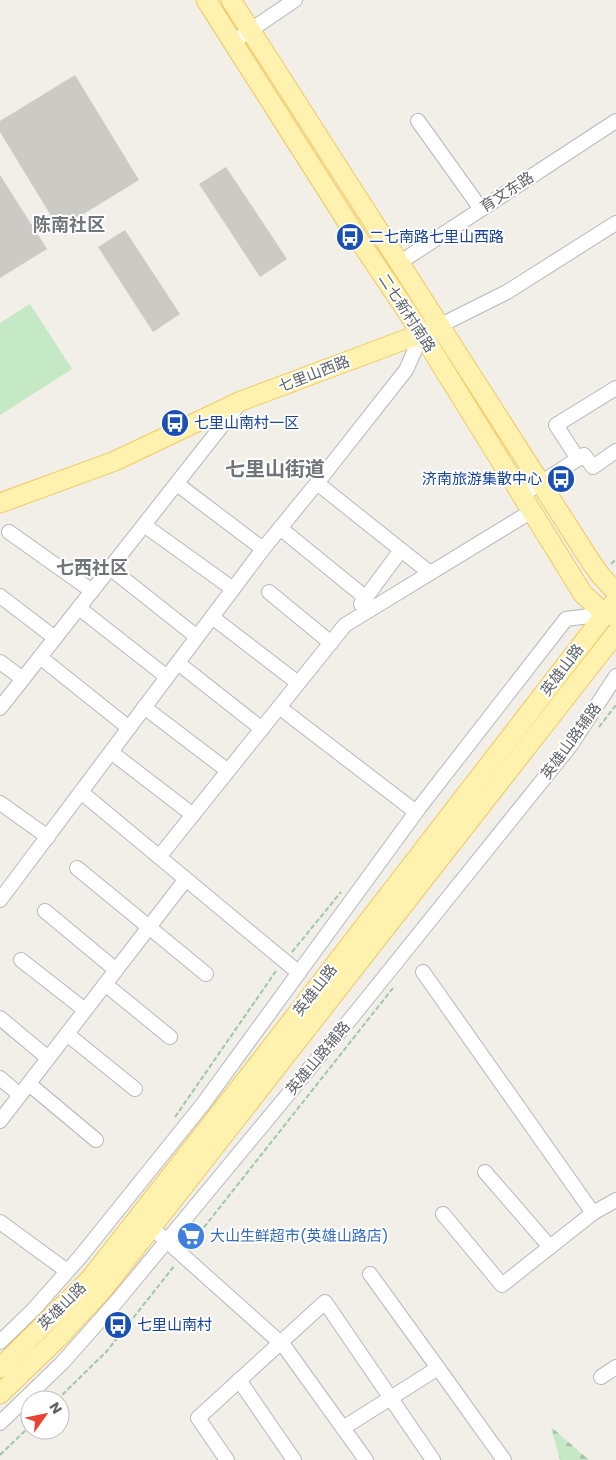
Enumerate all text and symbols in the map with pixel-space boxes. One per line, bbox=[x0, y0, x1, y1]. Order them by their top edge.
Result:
street label: 育文东路 bbox=[476, 166, 538, 217]
district label: 陈南社区 bbox=[33, 212, 105, 237]
bus stop icon: 二七南路七里山西路 bbox=[335, 222, 365, 252]
place label: 二七南路七里山西路 bbox=[369, 226, 504, 247]
street label: 二七新村南路 bbox=[374, 269, 441, 356]
street label: 七里山西路 bbox=[275, 350, 353, 397]
bus stop icon: 七里山南村一区 bbox=[160, 408, 190, 438]
place label: 七里山南村一区 bbox=[194, 412, 299, 433]
district label: 七里山街道 bbox=[225, 455, 325, 483]
bus stop icon: 济南旅游集散中心 bbox=[546, 464, 576, 494]
place label: 济南旅游集散中心 bbox=[422, 468, 542, 489]
district label: 七西社区 bbox=[56, 555, 128, 580]
street label: 英雄山路 bbox=[535, 639, 588, 700]
street label: 英雄山路辅路 bbox=[536, 698, 606, 783]
street label: 英雄山路 bbox=[288, 960, 341, 1020]
street label: 英雄山路辅路 bbox=[281, 1016, 355, 1099]
supermarket icon: 大山生鲜超市(英雄山路店) bbox=[176, 1221, 206, 1251]
place label: 大山生鲜超市(英雄山路店) bbox=[210, 1225, 389, 1246]
street label: 英雄山路 bbox=[33, 1277, 90, 1334]
bus stop icon: 七里山南村 bbox=[103, 1310, 133, 1340]
place label: 七里山南村 bbox=[137, 1314, 212, 1335]
north arrow bbox=[20, 1390, 70, 1440]
text: N bbox=[45, 1398, 67, 1418]

